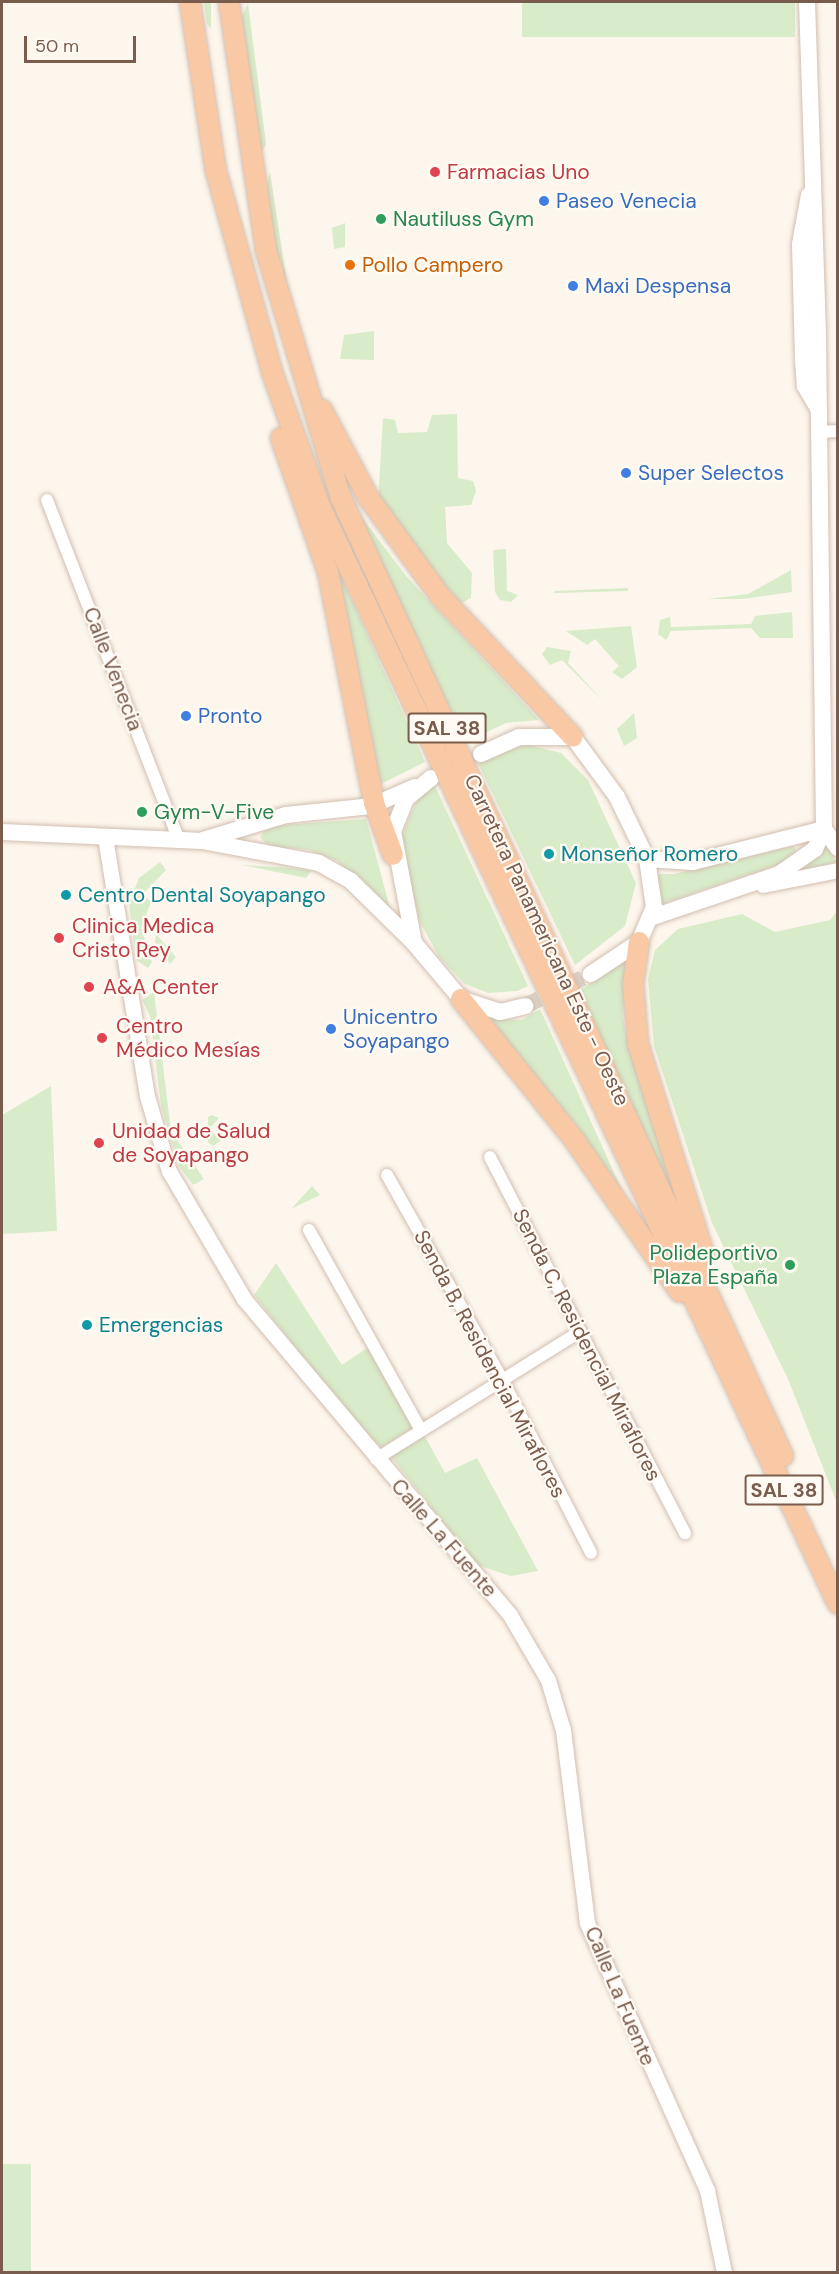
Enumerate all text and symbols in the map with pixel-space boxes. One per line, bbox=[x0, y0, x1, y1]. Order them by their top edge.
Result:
scale bar bbox=[27, 24, 140, 62]
text: 50 m bbox=[35, 34, 79, 58]
place label: Farmacias Uno bbox=[447, 159, 590, 185]
marker: Farmacias Uno bbox=[428, 165, 442, 179]
place label: Paseo Venecia bbox=[556, 188, 697, 214]
marker: Paseo Venecia bbox=[537, 194, 551, 208]
place label: Nautiluss Gym bbox=[393, 206, 534, 232]
marker: Nautiluss Gym bbox=[374, 212, 388, 226]
place label: Pollo Campero bbox=[362, 252, 504, 278]
marker: Pollo Campero bbox=[343, 258, 357, 272]
place label: Maxi Despensa bbox=[585, 273, 731, 299]
marker: Maxi Despensa bbox=[566, 279, 580, 293]
place label: Super Selectos bbox=[638, 460, 784, 486]
marker: Super Selectos bbox=[619, 466, 633, 480]
street label: Calle Venecia bbox=[78, 604, 148, 734]
place label: Pronto bbox=[198, 703, 262, 729]
marker: Pronto bbox=[179, 709, 193, 723]
road number: SAL 38 bbox=[406, 711, 488, 745]
street label: Carretera Panamericana Este - Oeste bbox=[459, 770, 635, 1110]
place label: Gym-V-Five bbox=[154, 799, 274, 825]
marker: Gym-V-Five bbox=[135, 805, 149, 819]
place label: Monseñor Romero bbox=[561, 841, 738, 867]
marker: Monseñor Romero bbox=[542, 847, 556, 861]
place label: Centro Dental Soyapango bbox=[78, 882, 326, 908]
marker: Centro Dental Soyapango bbox=[59, 888, 73, 902]
place label: Clinica Medica Cristo Rey bbox=[72, 913, 214, 963]
marker: Clinica Medica Cristo Rey bbox=[50, 929, 68, 947]
place label: A&A Center bbox=[103, 974, 219, 1000]
marker: A&A Center bbox=[80, 978, 98, 996]
place label: Unicentro Soyapango bbox=[343, 1004, 450, 1054]
place label: Centro Médico Mesías bbox=[116, 1013, 261, 1063]
marker: Unicentro Soyapango bbox=[324, 1022, 338, 1036]
marker: Centro Médico Mesías bbox=[93, 1029, 111, 1047]
place label: Unidad de Salud de Soyapango bbox=[112, 1118, 270, 1168]
marker: Unidad de Salud de Soyapango bbox=[90, 1134, 108, 1152]
street label: Senda C, Residencial Miraflores bbox=[507, 1205, 667, 1485]
street label: Senda B, Residencial Miraflores bbox=[409, 1226, 571, 1502]
place label: Polideportivo Plaza España bbox=[650, 1240, 778, 1290]
marker: Polideportivo Plaza España bbox=[783, 1258, 797, 1272]
place label: Emergencias bbox=[99, 1312, 223, 1338]
marker: Emergencias bbox=[80, 1318, 94, 1332]
road number: SAL 38 bbox=[744, 1473, 824, 1507]
street label: Calle La Fuente bbox=[386, 1474, 502, 1602]
street label: Calle La Fuente bbox=[579, 1923, 661, 2069]

